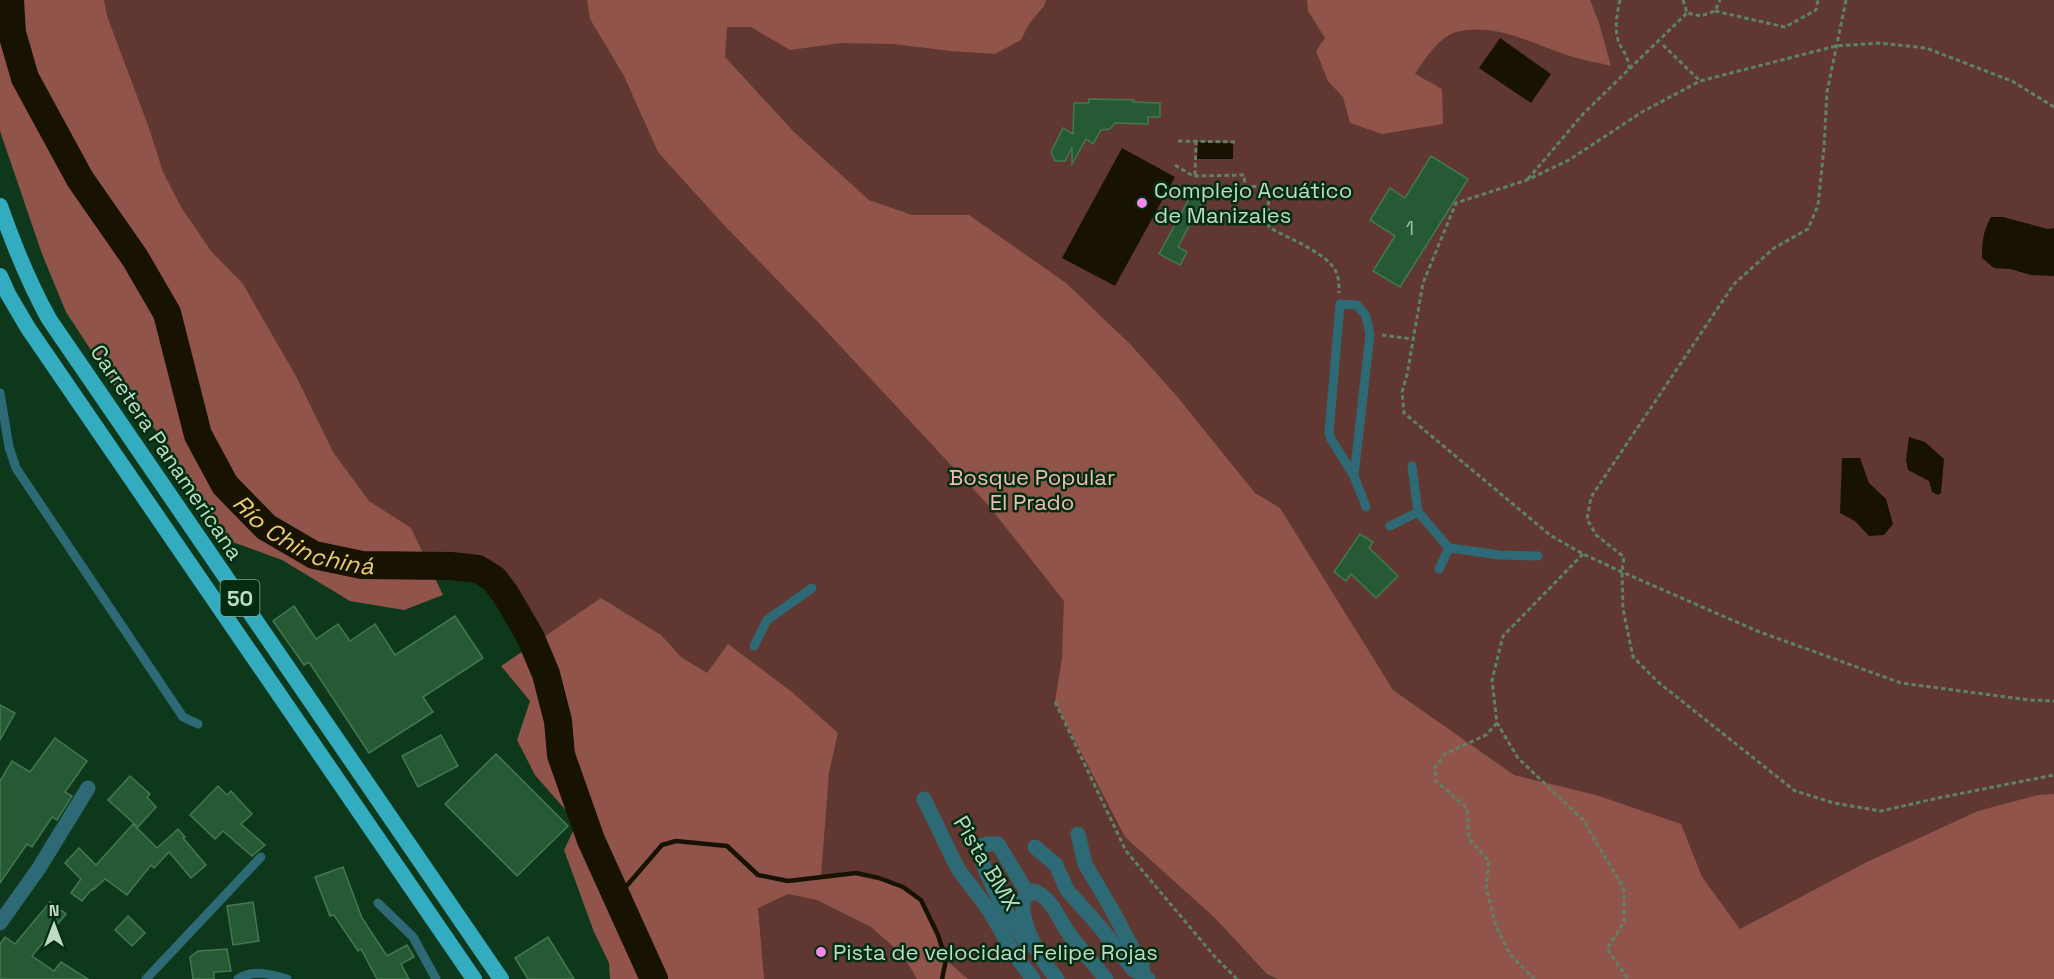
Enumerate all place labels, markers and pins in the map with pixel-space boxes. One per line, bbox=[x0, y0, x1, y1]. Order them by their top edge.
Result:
place label: Complejo Acuático de Manizales bbox=[1154, 176, 1352, 229]
marker: Complejo Acuático de Manizales bbox=[1135, 196, 1149, 210]
place label: Pista de velocidad Felipe Rojas bbox=[833, 938, 1158, 966]
marker: Pista de velocidad Felipe Rojas bbox=[814, 945, 828, 959]

